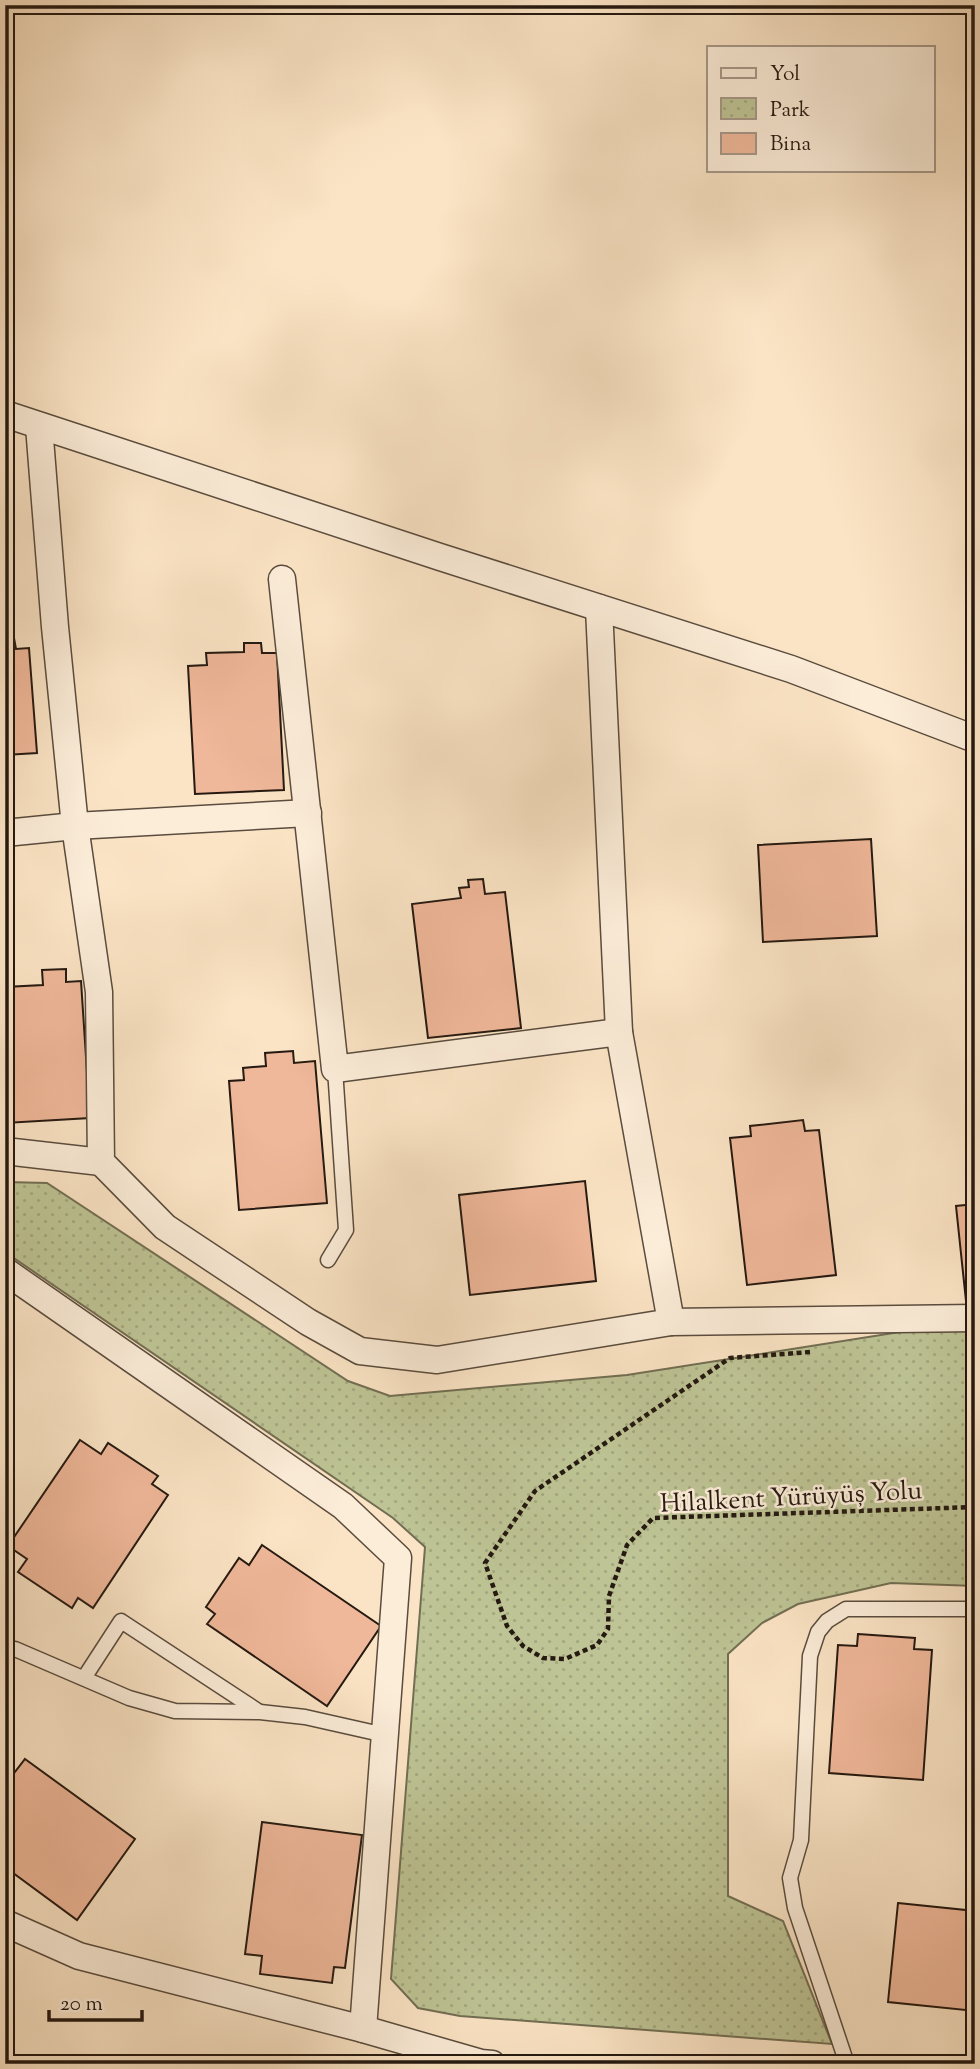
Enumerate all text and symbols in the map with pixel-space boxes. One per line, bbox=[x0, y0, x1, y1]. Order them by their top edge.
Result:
legend bbox=[707, 46, 934, 172]
text: Yol bbox=[770, 60, 800, 90]
text: Park bbox=[770, 96, 811, 126]
text: Bina bbox=[770, 130, 812, 160]
street label: Hilalkent Yürüyüş Yolu bbox=[659, 1473, 923, 1524]
scale bar bbox=[49, 1978, 142, 2022]
text: 20 m bbox=[60, 1990, 103, 2020]

